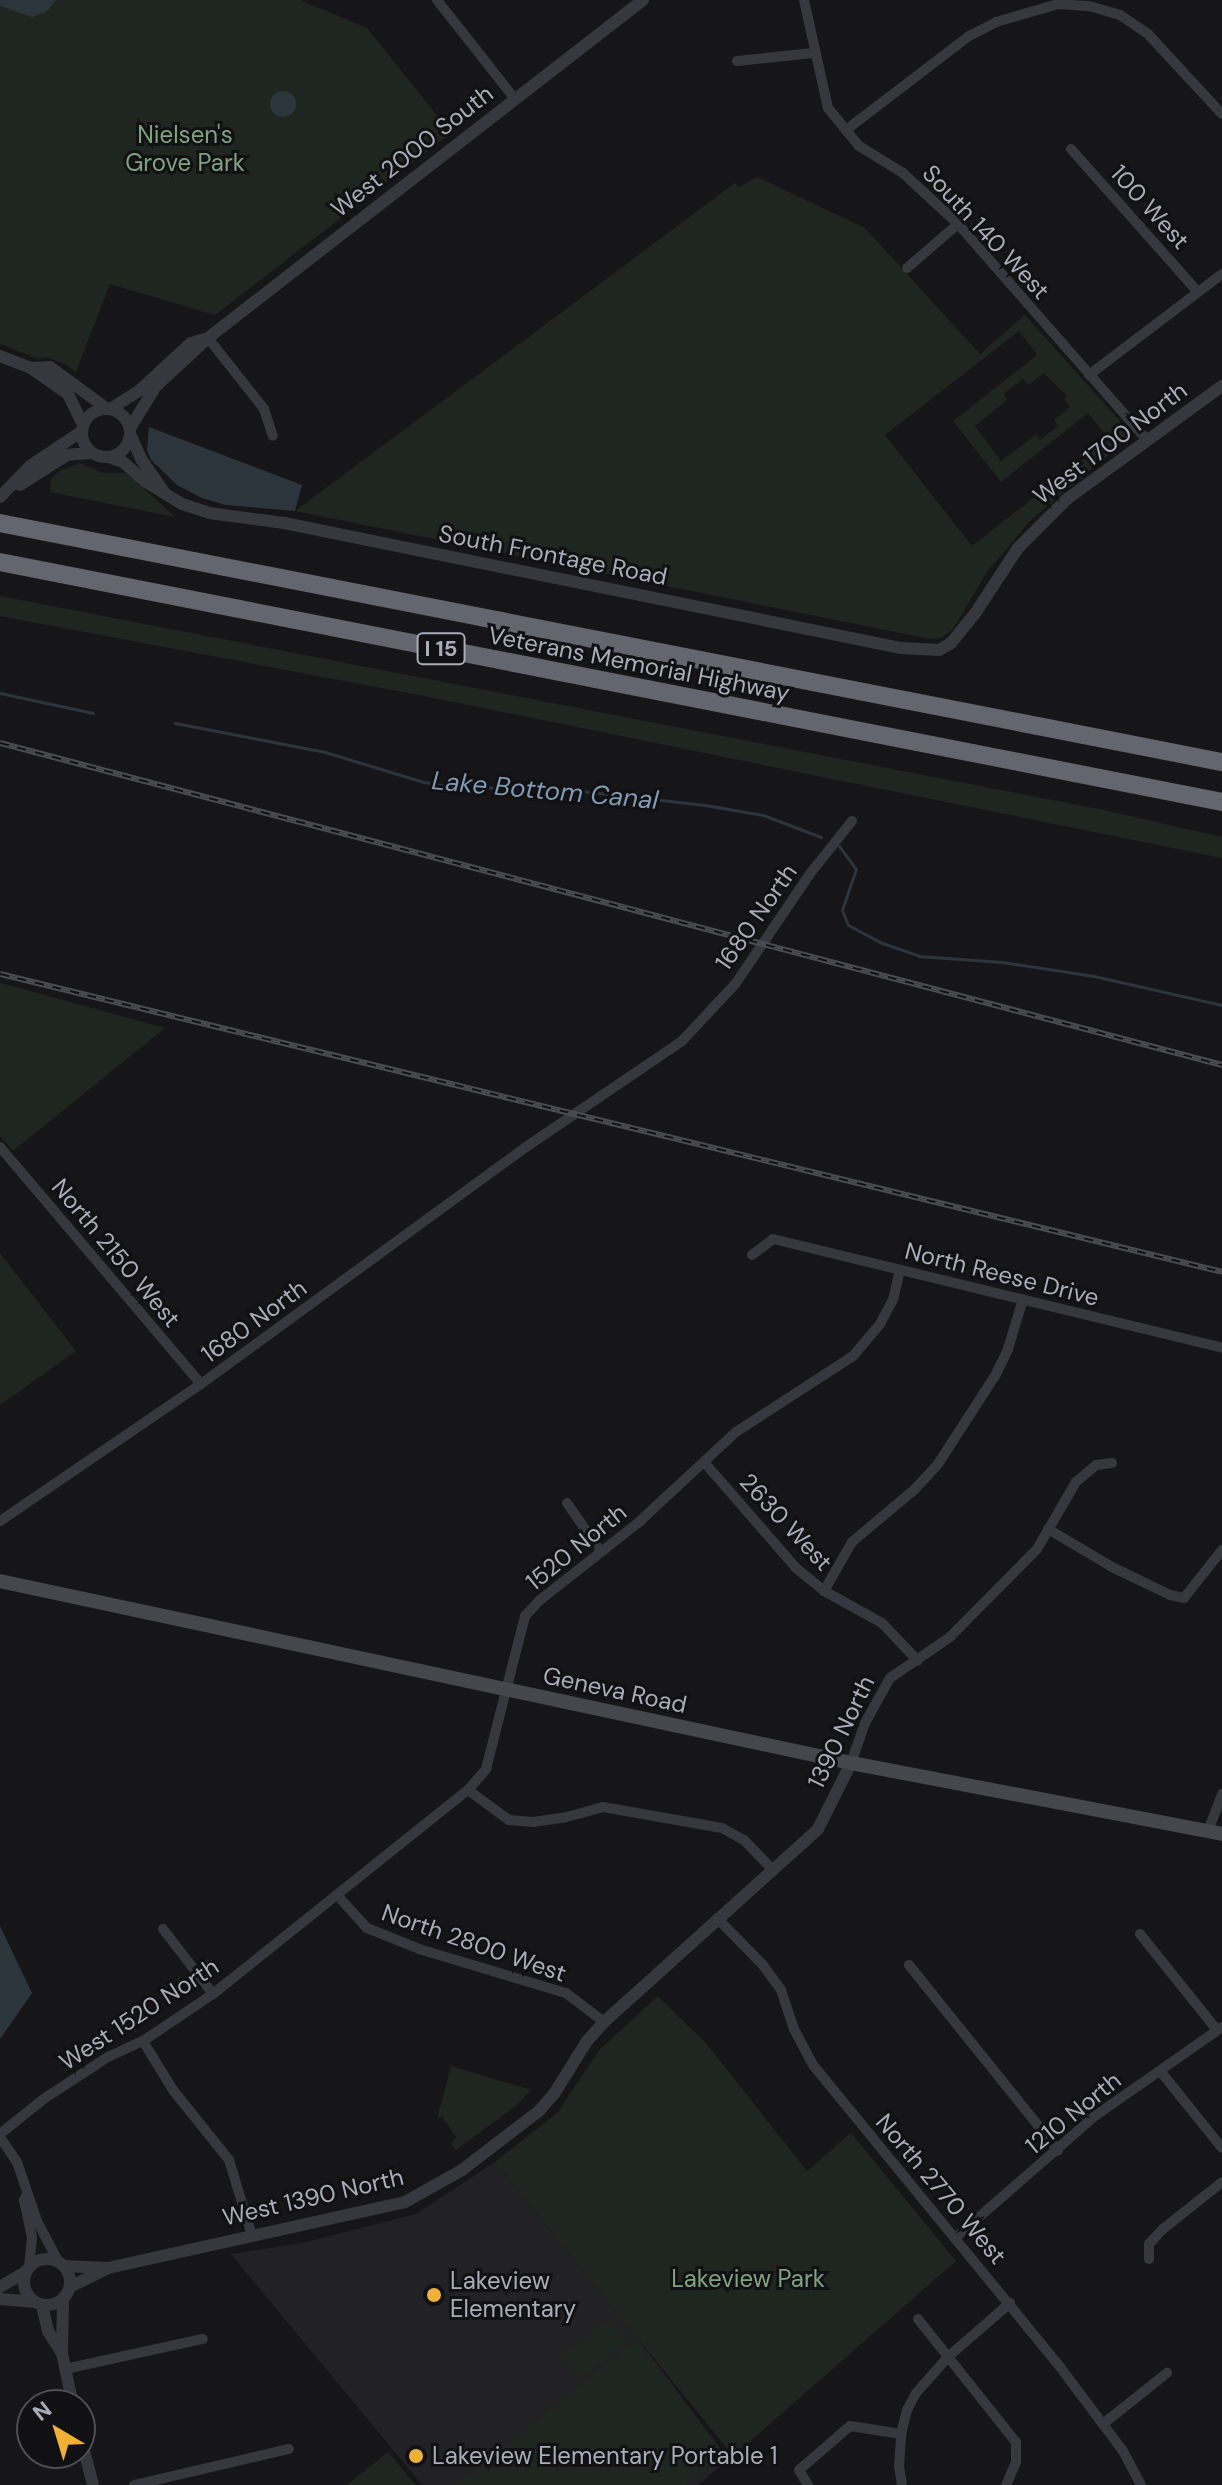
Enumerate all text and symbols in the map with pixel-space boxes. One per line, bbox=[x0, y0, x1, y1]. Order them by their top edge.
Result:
street label: West 2000 South bbox=[325, 79, 499, 223]
park label: Nielsen's Grove Park bbox=[125, 121, 245, 177]
street label: South 140 West bbox=[917, 159, 1055, 305]
street label: 100 West bbox=[1105, 159, 1195, 255]
street label: West 1700 North bbox=[1027, 376, 1193, 510]
street label: South Frontage Road bbox=[436, 519, 670, 591]
street label: Veterans Memorial Highway bbox=[486, 621, 792, 707]
road number: I 15 bbox=[415, 631, 467, 667]
water label: Lake Bottom Canal bbox=[430, 766, 660, 816]
street label: 1680 North bbox=[709, 858, 803, 976]
street label: North 2150 West bbox=[46, 1173, 186, 1333]
street label: North Reese Drive bbox=[902, 1236, 1102, 1312]
street label: 1680 North bbox=[196, 1273, 312, 1369]
street label: 2630 West bbox=[734, 1467, 838, 1577]
street label: 1520 North bbox=[520, 1498, 632, 1596]
street label: Geneva Road bbox=[541, 1661, 689, 1719]
street label: 1390 North bbox=[801, 1671, 881, 1793]
street label: North 2800 West bbox=[378, 1898, 570, 1988]
street label: West 1520 North bbox=[54, 1952, 224, 2076]
street label: 1210 North bbox=[1019, 2066, 1127, 2160]
street label: North 2770 West bbox=[870, 2108, 1012, 2270]
street label: West 1390 North bbox=[220, 2162, 406, 2232]
park label: Lakeview Park bbox=[671, 2265, 825, 2293]
place label: Lakeview Elementary bbox=[450, 2267, 576, 2323]
marker: Lakeview Elementary bbox=[425, 2286, 443, 2304]
north arrow bbox=[16, 2389, 96, 2469]
text: N bbox=[27, 2395, 57, 2428]
place label: Lakeview Elementary Portable 1 bbox=[432, 2442, 777, 2470]
marker: Lakeview Elementary Portable 1 bbox=[407, 2447, 425, 2465]

